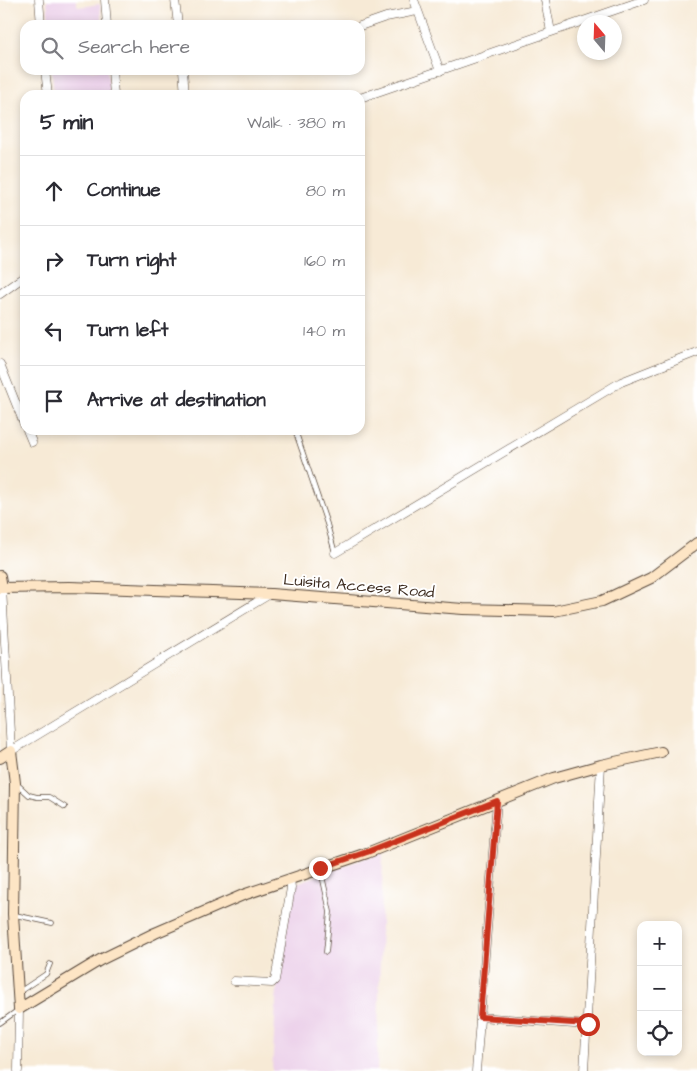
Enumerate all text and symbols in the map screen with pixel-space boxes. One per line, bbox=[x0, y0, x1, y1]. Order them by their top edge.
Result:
north arrow bbox=[577, 15, 622, 60]
search box bbox=[20, 20, 365, 75]
icon: search bbox=[38, 34, 66, 62]
text: Search here bbox=[78, 34, 190, 61]
text: 5 min bbox=[40, 108, 93, 137]
text: Walk · 380 m bbox=[247, 112, 345, 134]
icon: ahead bbox=[40, 177, 68, 205]
text: Continue bbox=[87, 177, 161, 204]
text: 80 m bbox=[306, 180, 345, 202]
icon: right bbox=[40, 247, 68, 275]
text: Turn right bbox=[87, 247, 176, 274]
text: 160 m bbox=[304, 250, 345, 272]
icon: left bbox=[40, 317, 68, 345]
text: Turn left bbox=[87, 317, 168, 344]
text: 140 m bbox=[303, 320, 345, 342]
icon: arrive bbox=[40, 387, 68, 415]
text: Arrive at destination bbox=[87, 387, 266, 414]
street label: Luisita Access Road bbox=[283, 568, 435, 604]
route end bbox=[309, 857, 332, 880]
map controls bbox=[637, 921, 682, 1056]
button: + bbox=[637, 921, 682, 966]
button: − bbox=[637, 966, 682, 1011]
button: locate bbox=[637, 1011, 682, 1056]
route start bbox=[577, 1013, 600, 1036]

